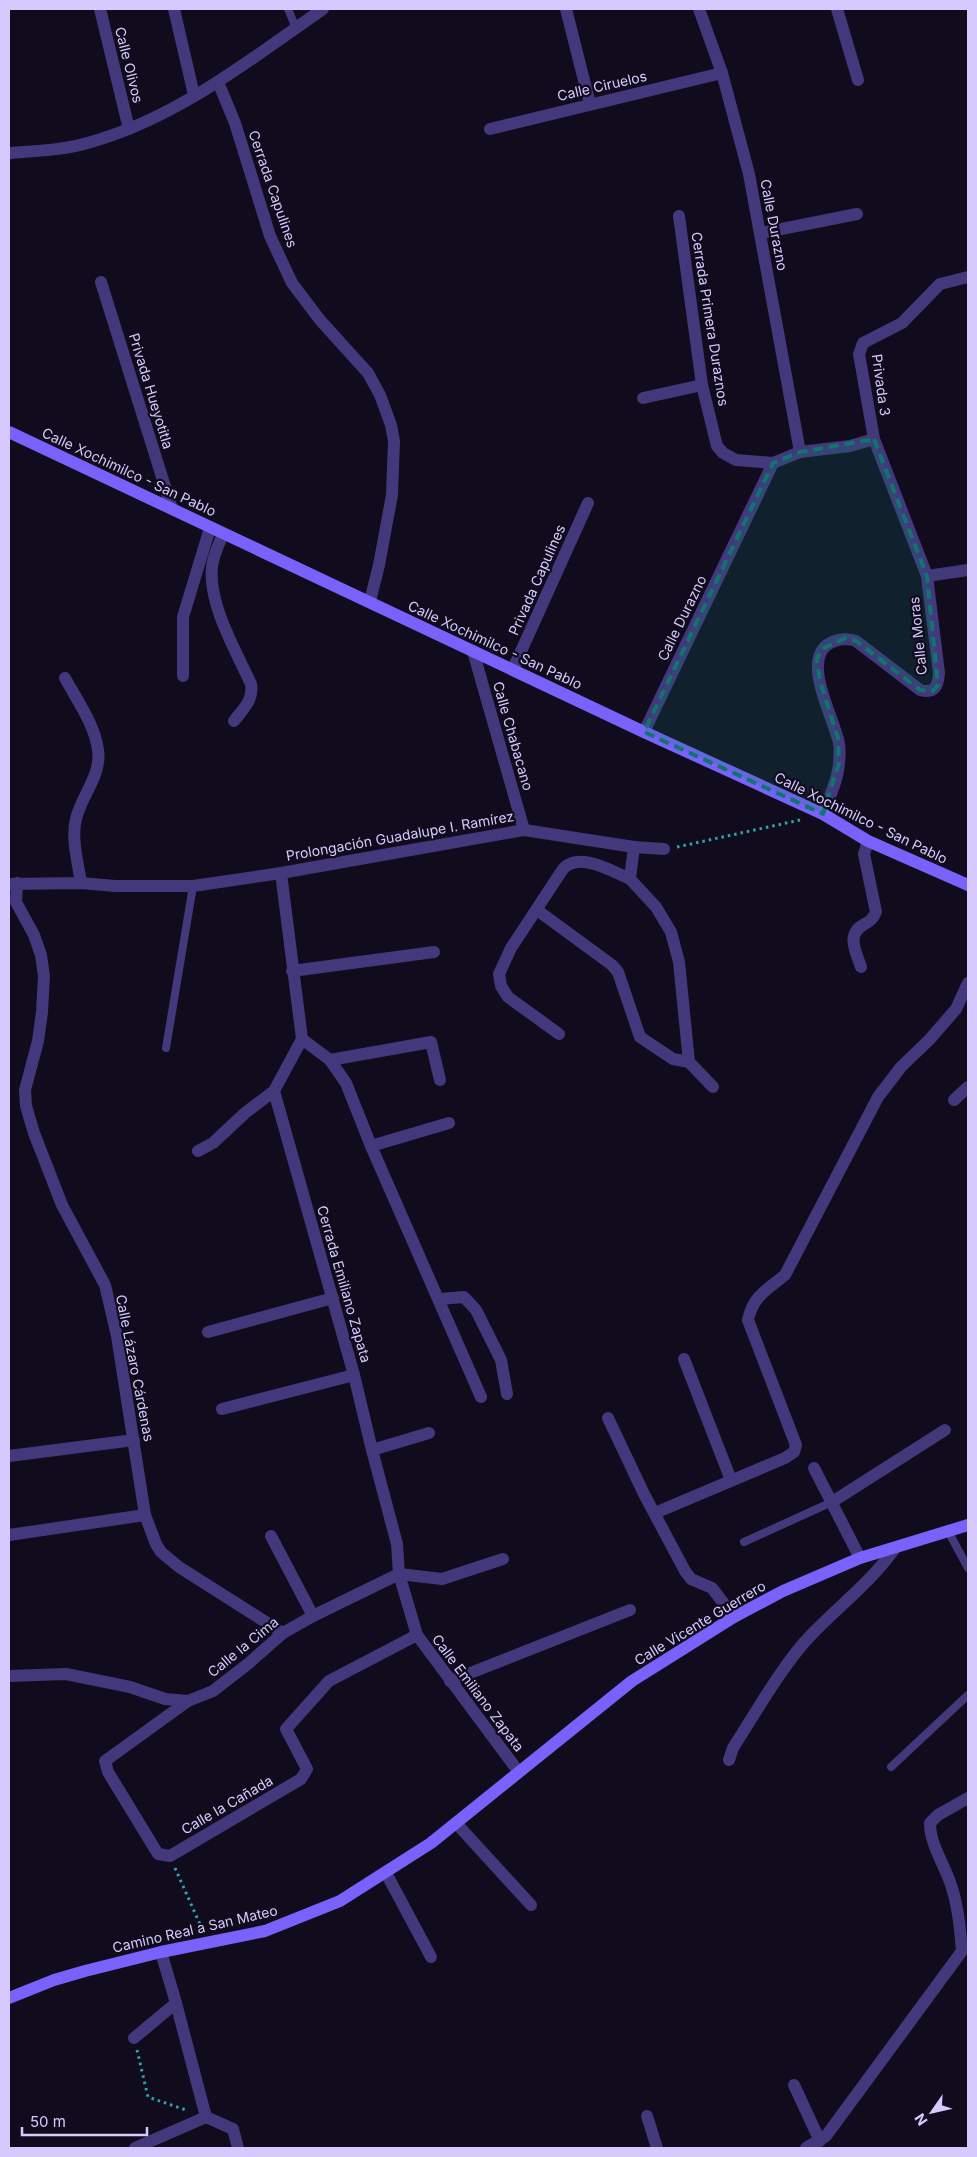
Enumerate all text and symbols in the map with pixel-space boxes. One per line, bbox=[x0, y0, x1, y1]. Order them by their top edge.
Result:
street label: Calle Olivos bbox=[112, 25, 147, 105]
street label: Calle Ciruelos bbox=[555, 67, 648, 104]
street label: Cerrada Capulines bbox=[245, 128, 302, 250]
street label: Calle Durazno bbox=[757, 178, 792, 272]
street label: Cerrada Primera Duraznos bbox=[688, 231, 733, 407]
street label: Privada Hueyotitla bbox=[126, 331, 177, 451]
street label: Privada 3 bbox=[869, 353, 894, 417]
street label: Calle Xochimilco - San Pablo bbox=[39, 424, 219, 519]
street label: Privada Capulines bbox=[504, 522, 569, 638]
street label: Calle Durazno bbox=[654, 572, 710, 663]
street label: Calle Moras bbox=[905, 596, 930, 676]
street label: Calle Xochimilco - San Pablo bbox=[405, 597, 585, 692]
street label: Calle Chabacano bbox=[490, 679, 537, 792]
street label: Calle Xochimilco - San Pablo bbox=[772, 768, 950, 867]
street label: Prolongación Guadalupe I. Ramírez bbox=[285, 807, 515, 864]
street label: Cerrada Emiliano Zapata bbox=[314, 1203, 375, 1364]
street label: Calle Lázaro Cárdenas bbox=[113, 1293, 158, 1443]
street label: Calle Vicente Guerrero bbox=[631, 1577, 768, 1668]
street label: Calle la Cima bbox=[204, 1613, 281, 1680]
street label: Calle Emiliano Zapata bbox=[429, 1631, 528, 1755]
street label: Calle la Cañada bbox=[178, 1772, 276, 1838]
street label: Camino Real a San Mateo bbox=[111, 1901, 279, 1956]
north arrow bbox=[907, 2087, 957, 2137]
scale bar bbox=[22, 2104, 148, 2136]
text: N bbox=[911, 2110, 931, 2129]
text: 50 m bbox=[30, 2112, 66, 2131]

